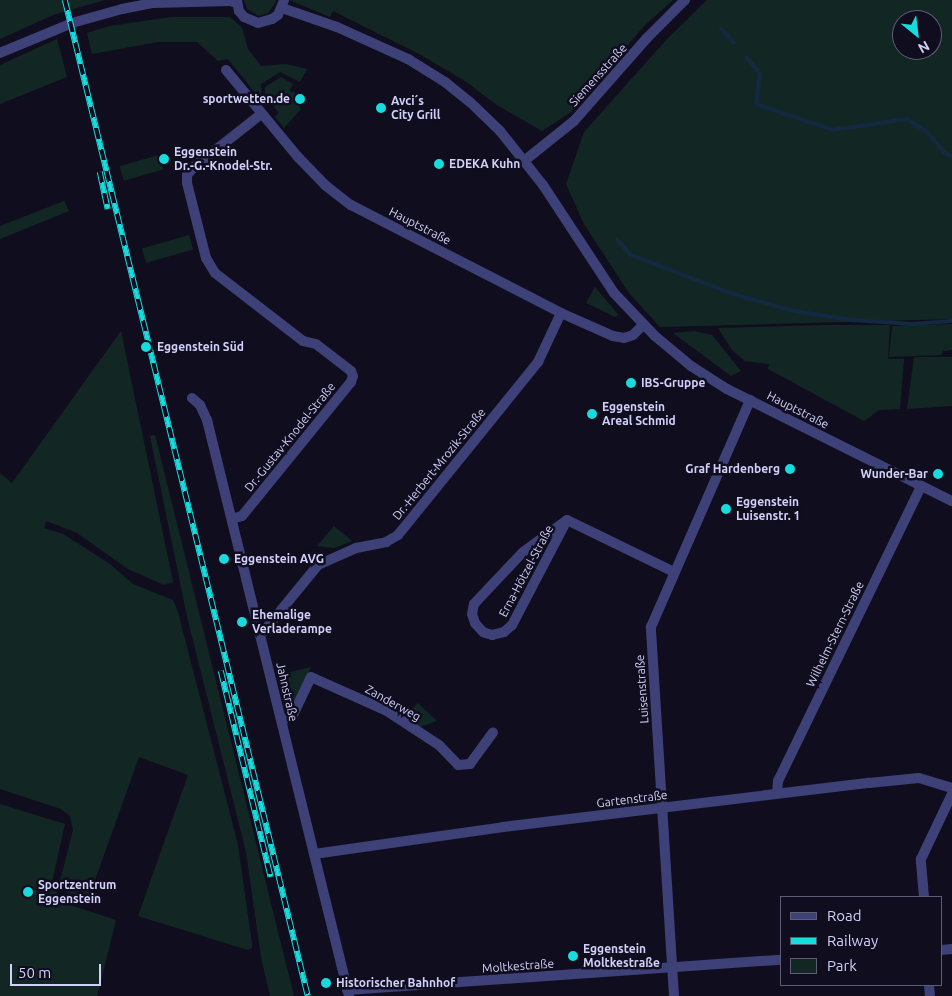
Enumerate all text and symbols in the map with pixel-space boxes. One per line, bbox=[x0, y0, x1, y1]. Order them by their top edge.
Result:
north arrow bbox=[892, 10, 942, 60]
text: N bbox=[915, 38, 932, 57]
street label: Siemensstraße bbox=[566, 41, 630, 109]
place label: sportwetten.de bbox=[203, 92, 290, 106]
marker: sportwetten.de bbox=[294, 93, 306, 105]
place label: Avci´s City Grill bbox=[391, 94, 440, 122]
marker: Avci´s City Grill bbox=[375, 102, 387, 114]
place label: Eggenstein Dr.-G.-Knodel-Str. bbox=[174, 145, 273, 173]
marker: Eggenstein Dr.-G.-Knodel-Str. bbox=[158, 153, 170, 165]
place label: EDEKA Kuhn bbox=[449, 157, 520, 171]
marker: EDEKA Kuhn bbox=[433, 158, 445, 170]
street label: Hauptstraße bbox=[387, 204, 453, 248]
marker: Eggenstein Süd bbox=[139, 340, 153, 354]
place label: Eggenstein Süd bbox=[157, 340, 244, 354]
place label: IBS-Gruppe bbox=[641, 376, 705, 390]
marker: IBS-Gruppe bbox=[625, 377, 637, 389]
street label: Dr.-Gustav-Knodel-Straße bbox=[242, 380, 338, 494]
street label: Hauptstraße bbox=[765, 388, 831, 432]
place label: Eggenstein Areal Schmid bbox=[602, 400, 676, 428]
street label: Dr.-Herbert-Mrozik-Straße bbox=[389, 405, 489, 523]
marker: Eggenstein Areal Schmid bbox=[586, 408, 598, 420]
place label: Graf Hardenberg bbox=[685, 462, 780, 476]
marker: Graf Hardenberg bbox=[784, 463, 796, 475]
place label: Wunder-Bar bbox=[861, 467, 928, 481]
marker: Wunder-Bar bbox=[932, 468, 944, 480]
place label: Eggenstein Luisenstr. 1 bbox=[736, 495, 800, 523]
marker: Eggenstein Luisenstr. 1 bbox=[720, 503, 732, 515]
street label: Erna-Hötzel-Straße bbox=[496, 523, 556, 619]
place label: Eggenstein AVG bbox=[234, 552, 324, 566]
marker: Eggenstein AVG bbox=[218, 553, 230, 565]
street label: Wilhelm-Stern-Straße bbox=[803, 579, 867, 689]
place label: Ehemalige Verladerampe bbox=[252, 608, 332, 636]
marker: Ehemalige Verladerampe bbox=[236, 616, 248, 628]
street label: Luisenstraße bbox=[632, 654, 652, 724]
street label: Jahnstraße bbox=[273, 661, 301, 723]
street label: Zanderweg bbox=[363, 682, 423, 724]
street label: Gartenstraße bbox=[596, 788, 668, 810]
place label: Sportzentrum Eggenstein bbox=[38, 878, 116, 906]
marker: Sportzentrum Eggenstein bbox=[22, 886, 34, 898]
legend bbox=[780, 896, 942, 986]
text: Road bbox=[827, 907, 862, 924]
text: Railway bbox=[827, 932, 878, 949]
place label: Eggenstein Moltkestraße bbox=[583, 942, 660, 970]
marker: Eggenstein Moltkestraße bbox=[567, 950, 579, 962]
scale bar bbox=[12, 954, 104, 986]
street label: Moltkestraße bbox=[481, 956, 555, 976]
text: Park bbox=[827, 957, 857, 974]
text: 50 m bbox=[18, 964, 51, 981]
place label: Historischer Bahnhof bbox=[336, 976, 455, 990]
marker: Historischer Bahnhof bbox=[320, 977, 332, 989]

